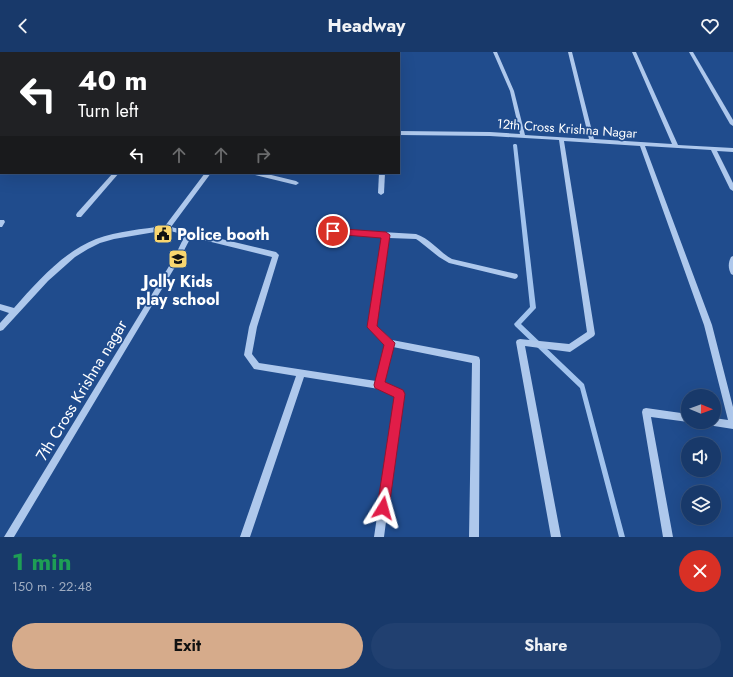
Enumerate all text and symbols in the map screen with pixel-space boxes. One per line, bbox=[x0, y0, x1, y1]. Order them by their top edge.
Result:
text: Headway bbox=[328, 13, 405, 39]
icon: back bbox=[12, 15, 34, 37]
icon: heart bbox=[699, 15, 721, 37]
text: 40 m bbox=[78, 60, 147, 101]
icon: left bbox=[12, 68, 64, 120]
text: Turn left bbox=[78, 98, 138, 124]
street label: 12th Cross Krishna Nagar bbox=[496, 114, 638, 143]
icon: left bbox=[126, 144, 148, 166]
icon: ahead bbox=[168, 144, 190, 166]
icon: ahead bbox=[210, 144, 232, 166]
icon: right bbox=[252, 144, 274, 166]
pin bbox=[316, 214, 350, 248]
icon: arrive bbox=[322, 220, 344, 242]
public building icon: Police booth bbox=[152, 223, 174, 245]
place label: Police booth bbox=[177, 223, 269, 246]
school or university icon: Jolly Kids play school bbox=[167, 248, 189, 270]
place label: Jolly Kids play school bbox=[136, 270, 220, 311]
street label: 7th Cross Krishna nagar bbox=[30, 315, 133, 465]
north arrow bbox=[681, 389, 721, 429]
map controls bbox=[681, 389, 721, 525]
button: sound bbox=[681, 437, 721, 477]
button: layers bbox=[681, 485, 721, 525]
position arrow bbox=[362, 487, 404, 529]
text: 1 min bbox=[12, 544, 72, 579]
button: close bbox=[679, 550, 721, 592]
text: 150 m · 22:48 bbox=[12, 577, 92, 596]
button: Exit bbox=[12, 623, 363, 669]
button: Share bbox=[371, 623, 721, 669]

